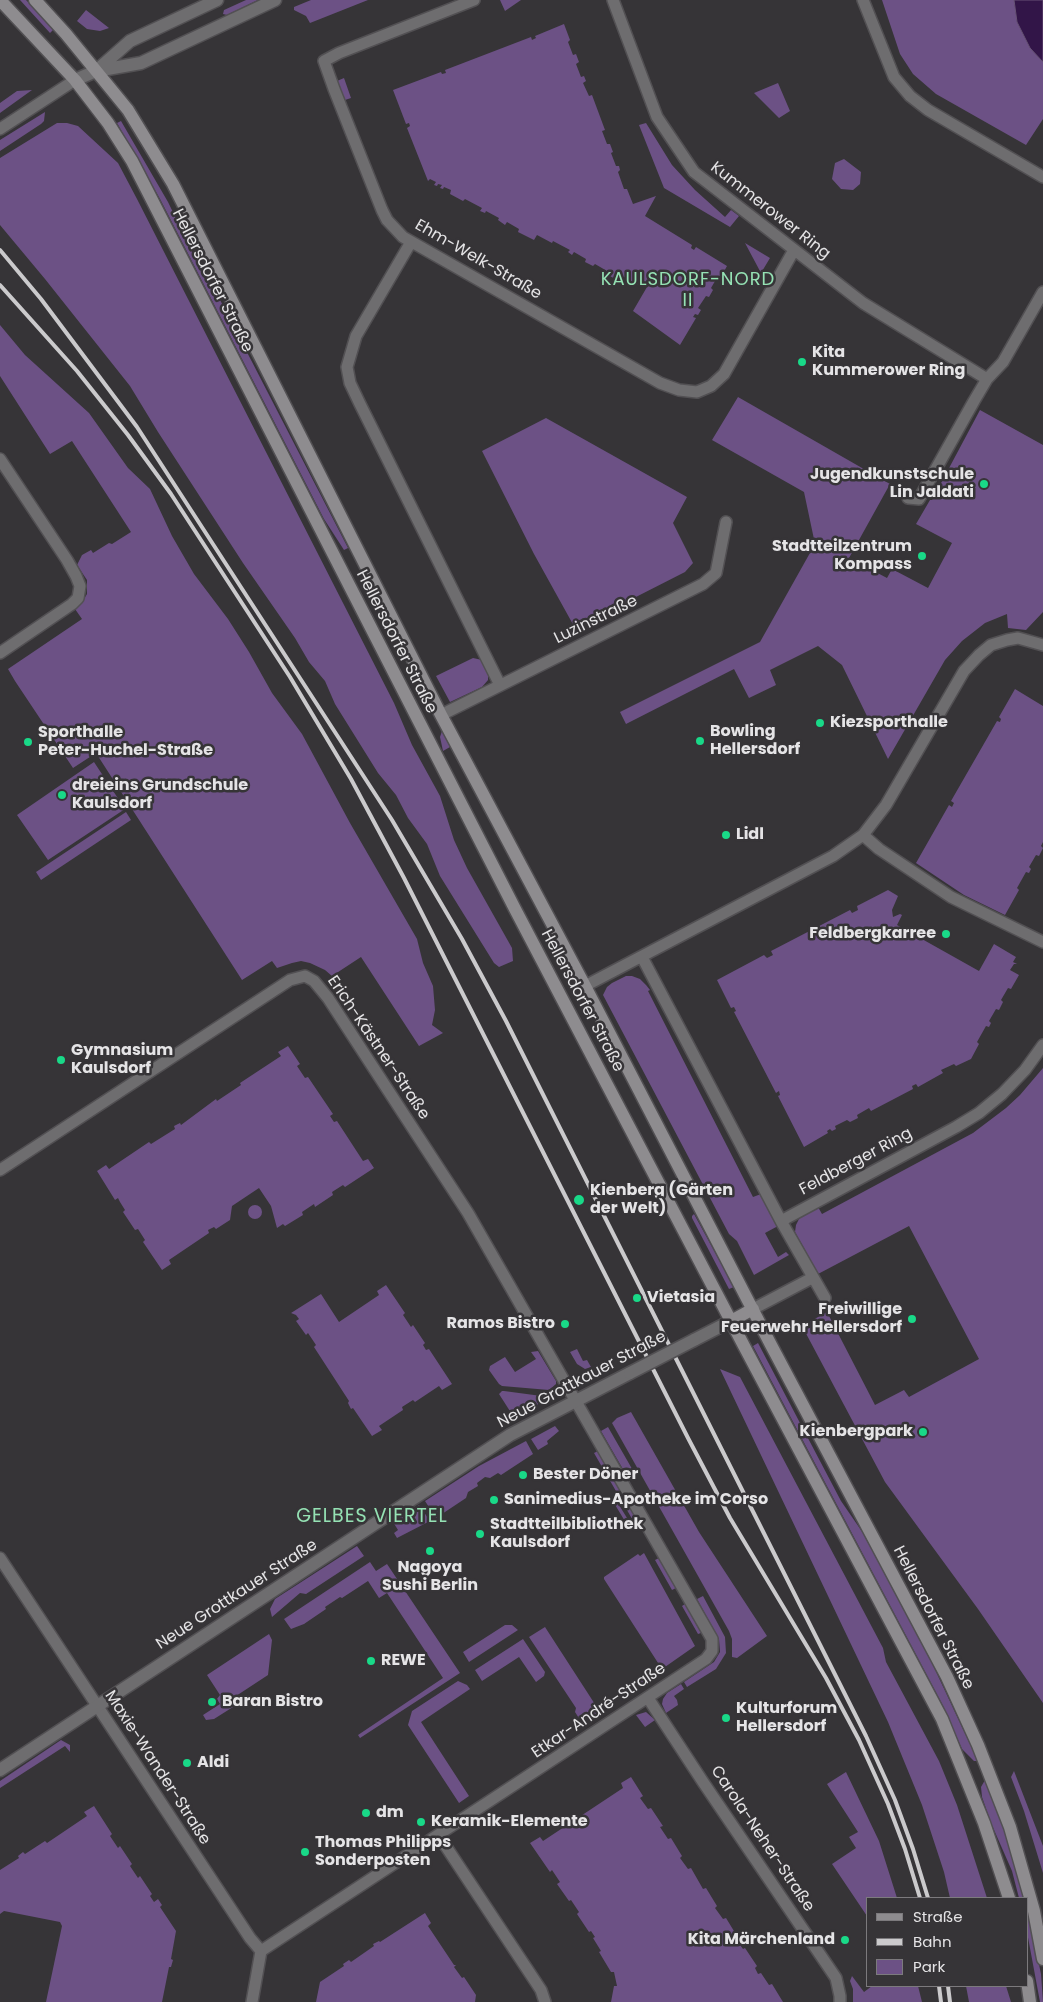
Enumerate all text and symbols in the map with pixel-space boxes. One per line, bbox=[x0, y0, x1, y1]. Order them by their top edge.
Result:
street label: Kummerower Ring bbox=[706, 158, 834, 264]
street label: Hellersdorfer Straße bbox=[167, 206, 257, 356]
street label: Ehm-Welk-Straße bbox=[411, 216, 545, 304]
district label: KAULSDORF-NORD II bbox=[599, 269, 777, 312]
place label: Kita Kummerower Ring bbox=[812, 343, 965, 381]
marker: Kita Kummerower Ring bbox=[796, 356, 808, 368]
place label: Jugendkunstschule Lin Jaldati bbox=[810, 465, 974, 503]
marker: Jugendkunstschule Lin Jaldati bbox=[978, 478, 990, 490]
place label: Stadtteilzentrum Kompass bbox=[772, 537, 912, 575]
marker: Stadtteilzentrum Kompass bbox=[916, 550, 928, 562]
street label: Hellersdorfer Straße bbox=[351, 567, 441, 717]
street label: Luzinstraße bbox=[551, 592, 641, 648]
place label: Kiezsporthalle bbox=[830, 713, 948, 733]
marker: Kiezsporthalle bbox=[814, 717, 826, 729]
place label: Bowling Hellersdorf bbox=[710, 722, 800, 760]
place label: Sporthalle Peter-Huchel-Straße bbox=[38, 723, 213, 761]
marker: Bowling Hellersdorf bbox=[694, 735, 706, 747]
marker: Sporthalle Peter-Huchel-Straße bbox=[22, 736, 34, 748]
place label: dreieins Grundschule Kaulsdorf bbox=[72, 776, 248, 814]
marker: dreieins Grundschule Kaulsdorf bbox=[56, 789, 68, 801]
place label: Lidl bbox=[736, 825, 764, 845]
marker: Lidl bbox=[720, 829, 732, 841]
place label: Feldbergkarree bbox=[809, 924, 936, 944]
street label: Hellersdorfer Straße bbox=[536, 927, 628, 1075]
marker: Feldbergkarree bbox=[940, 928, 952, 940]
street label: Erich-Kästner-Straße bbox=[323, 972, 433, 1124]
place label: Gymnasium Kaulsdorf bbox=[71, 1041, 173, 1079]
marker: Gymnasium Kaulsdorf bbox=[55, 1054, 67, 1066]
street label: Feldberger Ring bbox=[796, 1124, 916, 1200]
place label: Kienberg (Gärten der Welt) bbox=[590, 1181, 733, 1219]
marker: Kienberg (Gärten der Welt) bbox=[572, 1193, 586, 1207]
place label: Vietasia bbox=[647, 1288, 715, 1308]
marker: Vietasia bbox=[631, 1292, 643, 1304]
place label: Freiwillige Feuerwehr Hellersdorf bbox=[721, 1300, 902, 1338]
marker: Freiwillige Feuerwehr Hellersdorf bbox=[906, 1313, 918, 1325]
place label: Ramos Bistro bbox=[447, 1314, 555, 1334]
marker: Ramos Bistro bbox=[559, 1318, 571, 1330]
street label: Neue Grottkauer Straße bbox=[494, 1327, 670, 1433]
place label: Kienbergpark bbox=[800, 1422, 913, 1442]
marker: Kienbergpark bbox=[917, 1426, 929, 1438]
place label: Bester Döner bbox=[533, 1465, 638, 1485]
marker: Bester Döner bbox=[517, 1469, 529, 1481]
place label: Sanimedius-Apotheke im Corso bbox=[504, 1490, 768, 1510]
marker: Sanimedius-Apotheke im Corso bbox=[488, 1494, 500, 1506]
district label: GELBES VIERTEL bbox=[295, 1506, 449, 1528]
place label: Stadtteilbibliothek Kaulsdorf bbox=[490, 1515, 643, 1553]
marker: Stadtteilbibliothek Kaulsdorf bbox=[474, 1528, 486, 1540]
street label: Neue Grottkauer Straße bbox=[153, 1536, 321, 1654]
street label: Hellersdorfer Straße bbox=[888, 1543, 978, 1693]
marker: Nagoya Sushi Berlin bbox=[424, 1545, 436, 1557]
place label: Nagoya Sushi Berlin bbox=[382, 1558, 478, 1596]
place label: REWE bbox=[381, 1651, 426, 1671]
marker: REWE bbox=[365, 1655, 377, 1667]
street label: Etkar-André-Straße bbox=[528, 1659, 670, 1763]
street label: Maxie-Wander-Straße bbox=[100, 1687, 214, 1849]
place label: Baran Bistro bbox=[222, 1692, 323, 1712]
marker: Baran Bistro bbox=[206, 1696, 218, 1708]
place label: Kulturforum Hellersdorf bbox=[736, 1699, 837, 1737]
marker: Kulturforum Hellersdorf bbox=[720, 1712, 732, 1724]
place label: Aldi bbox=[197, 1753, 229, 1773]
marker: Aldi bbox=[181, 1757, 193, 1769]
street label: Carola-Neher-Straße bbox=[706, 1762, 818, 1916]
place label: dm bbox=[376, 1803, 404, 1823]
marker: dm bbox=[360, 1807, 372, 1819]
place label: Keramik-Elemente bbox=[431, 1812, 588, 1832]
marker: Keramik-Elemente bbox=[415, 1816, 427, 1828]
place label: Thomas Philipps Sonderposten bbox=[315, 1833, 451, 1871]
marker: Thomas Philipps Sonderposten bbox=[299, 1846, 311, 1858]
legend bbox=[866, 1897, 1028, 1987]
text: Straße bbox=[913, 1906, 963, 1927]
place label: Kita Märchenland bbox=[688, 1930, 835, 1950]
text: Bahn bbox=[913, 1931, 952, 1952]
marker: Kita Märchenland bbox=[839, 1934, 851, 1946]
text: Park bbox=[913, 1956, 945, 1977]

